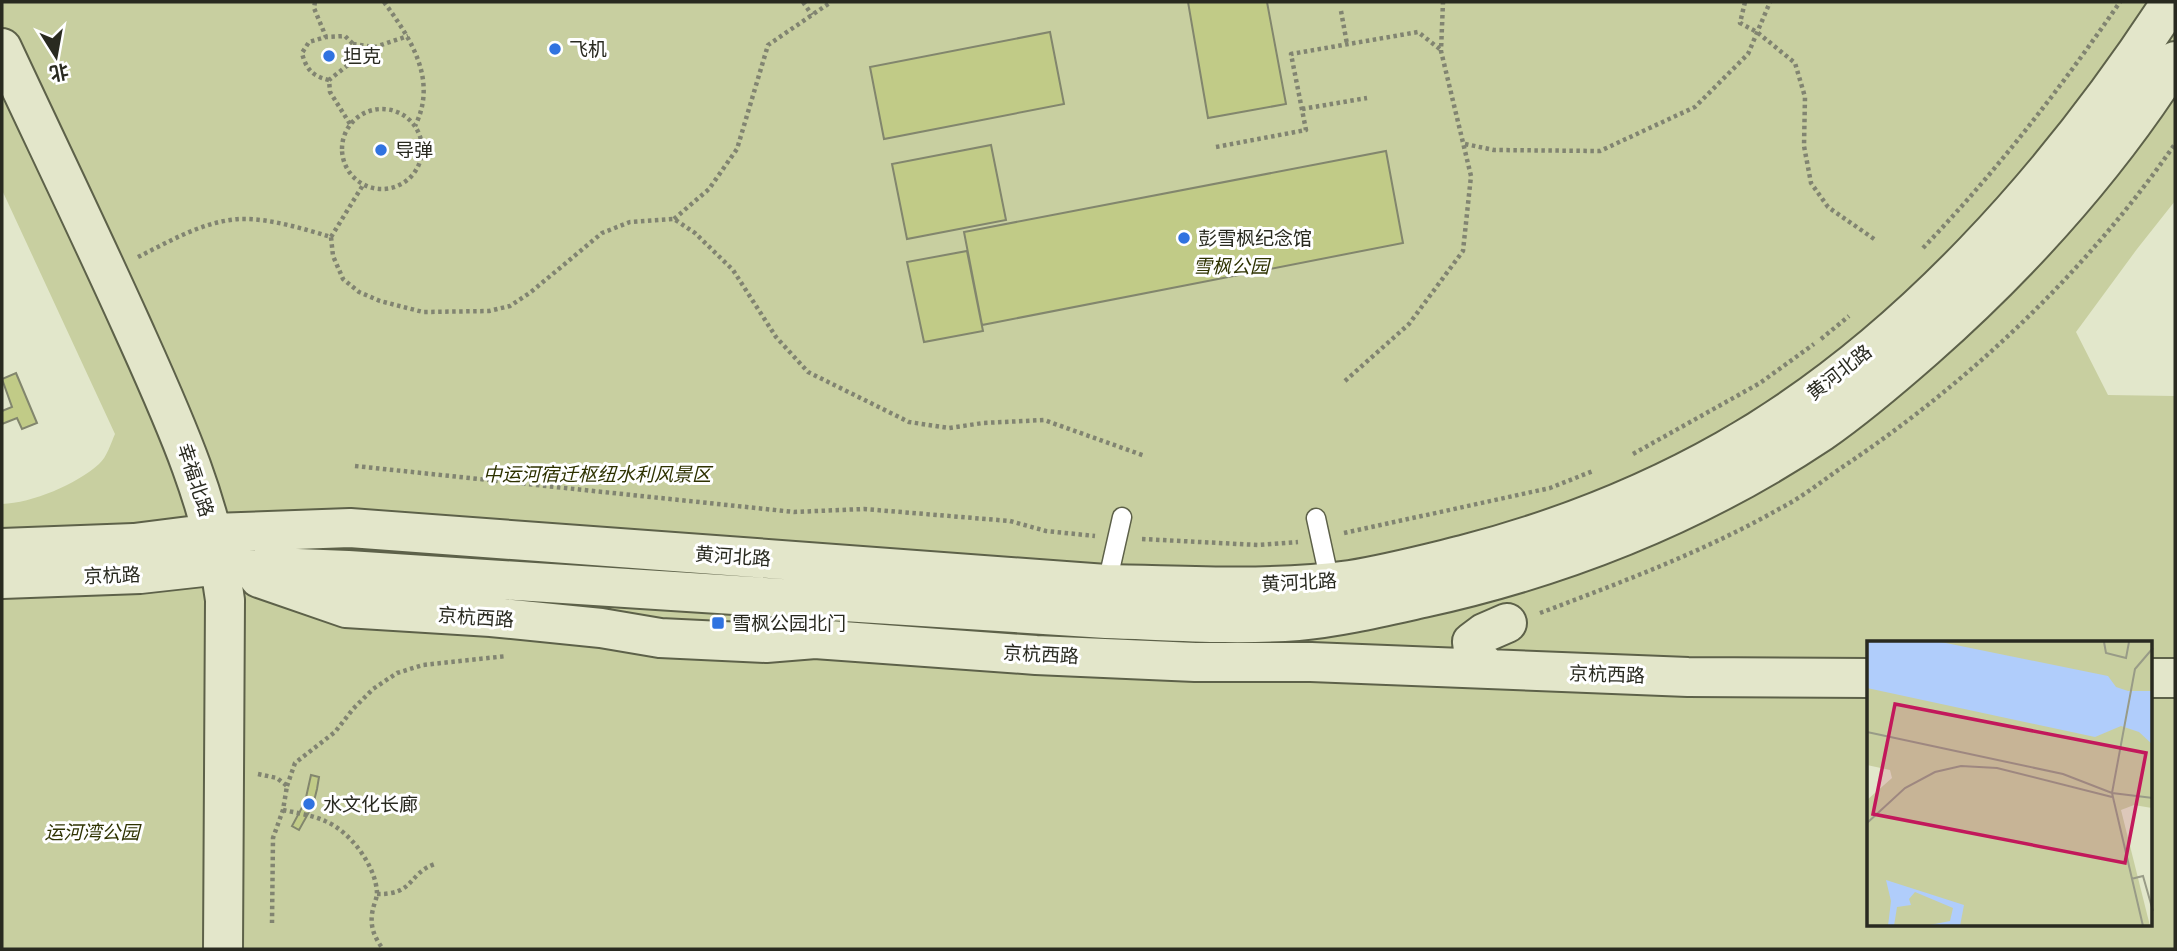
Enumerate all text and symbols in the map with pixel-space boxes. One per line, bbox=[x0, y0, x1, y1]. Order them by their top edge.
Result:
north arrow bbox=[21, 21, 91, 91]
place label: 飞机 bbox=[569, 38, 607, 61]
marker: 飞机 bbox=[547, 41, 563, 57]
place label: 坦克 bbox=[343, 45, 381, 68]
marker: 坦克 bbox=[321, 48, 337, 64]
text: 北 bbox=[48, 59, 71, 85]
place label: 导弹 bbox=[395, 139, 433, 162]
marker: 导弹 bbox=[373, 142, 389, 158]
place label: 彭雪枫纪念馆 bbox=[1198, 227, 1312, 250]
marker: 彭雪枫纪念馆 bbox=[1176, 230, 1192, 246]
park label: 雪枫公园 bbox=[1193, 255, 1272, 278]
street label: 黄河北路 bbox=[1802, 340, 1876, 405]
street label: 幸福北路 bbox=[173, 440, 218, 520]
park label: 中运河宿迁枢纽水利风景区 bbox=[483, 463, 714, 486]
street label: 黄河北路 bbox=[694, 542, 772, 571]
street label: 京杭路 bbox=[83, 563, 141, 588]
street label: 黄河北路 bbox=[1260, 569, 1338, 596]
street label: 京杭西路 bbox=[437, 603, 515, 632]
place label: 雪枫公园北门 bbox=[732, 612, 846, 635]
marker: 雪枫公园北门 bbox=[710, 615, 726, 631]
street label: 京杭西路 bbox=[1002, 641, 1080, 668]
inset map bbox=[1867, 641, 2152, 926]
street label: 京杭西路 bbox=[1569, 662, 1645, 687]
place label: 水文化长廊 bbox=[323, 793, 418, 816]
marker: 水文化长廊 bbox=[301, 796, 317, 812]
park label: 运河湾公园 bbox=[44, 821, 142, 844]

